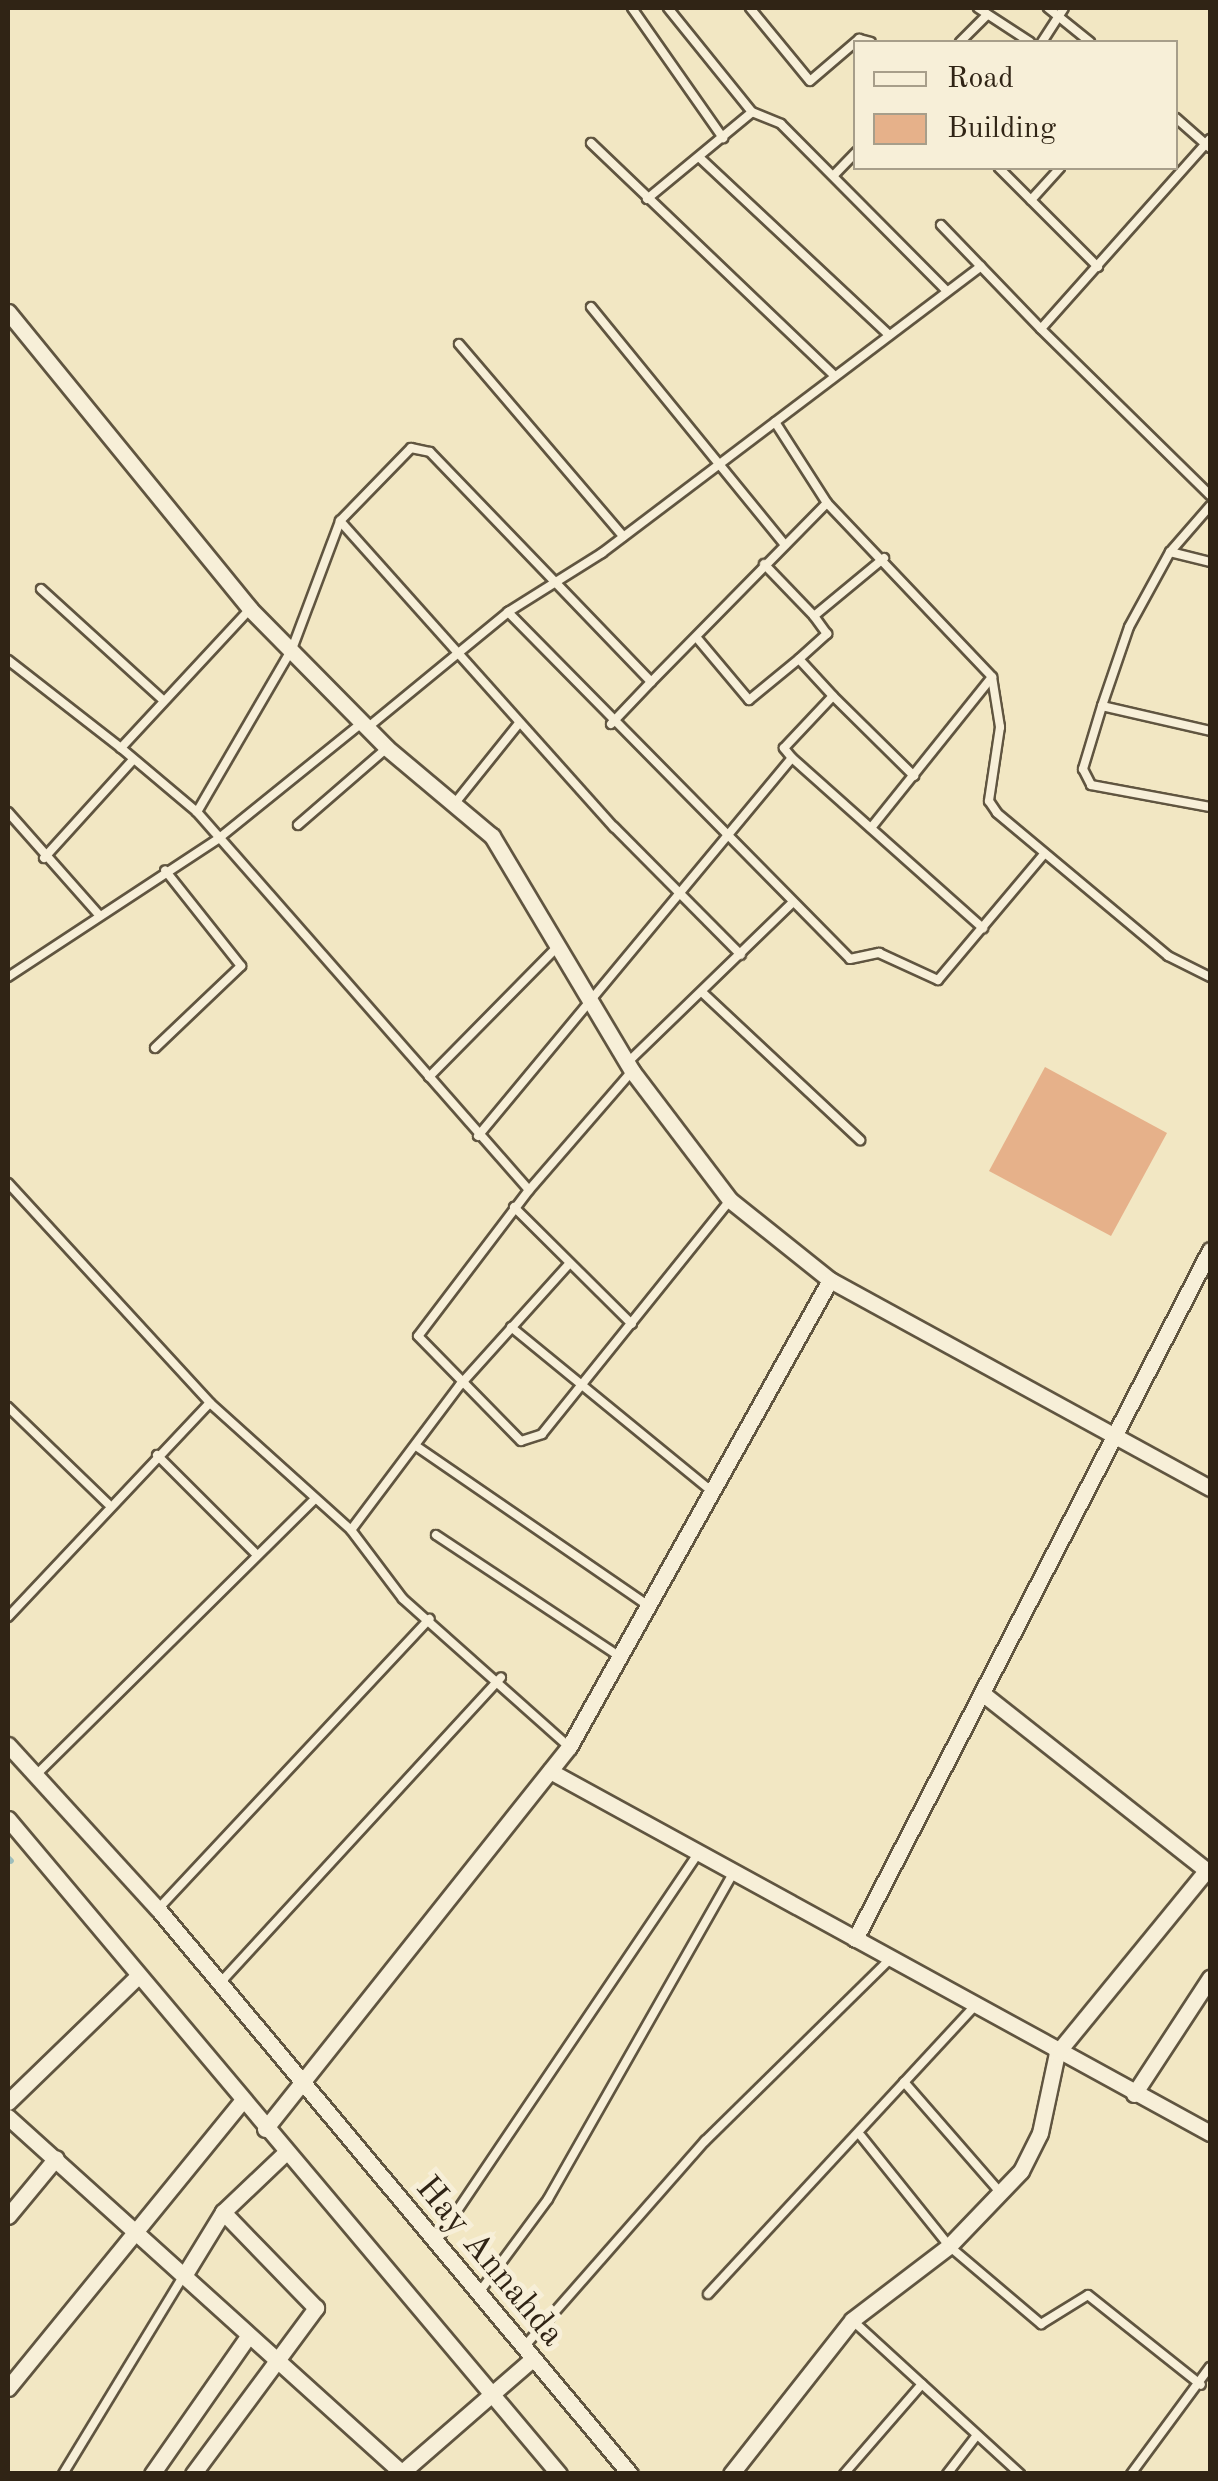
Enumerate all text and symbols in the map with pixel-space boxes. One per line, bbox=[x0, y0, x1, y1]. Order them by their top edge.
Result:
legend bbox=[853, 40, 1178, 170]
text: Road bbox=[947, 64, 1014, 94]
text: Building bbox=[947, 114, 1056, 144]
street label: Hay Annahda bbox=[406, 2168, 572, 2356]

